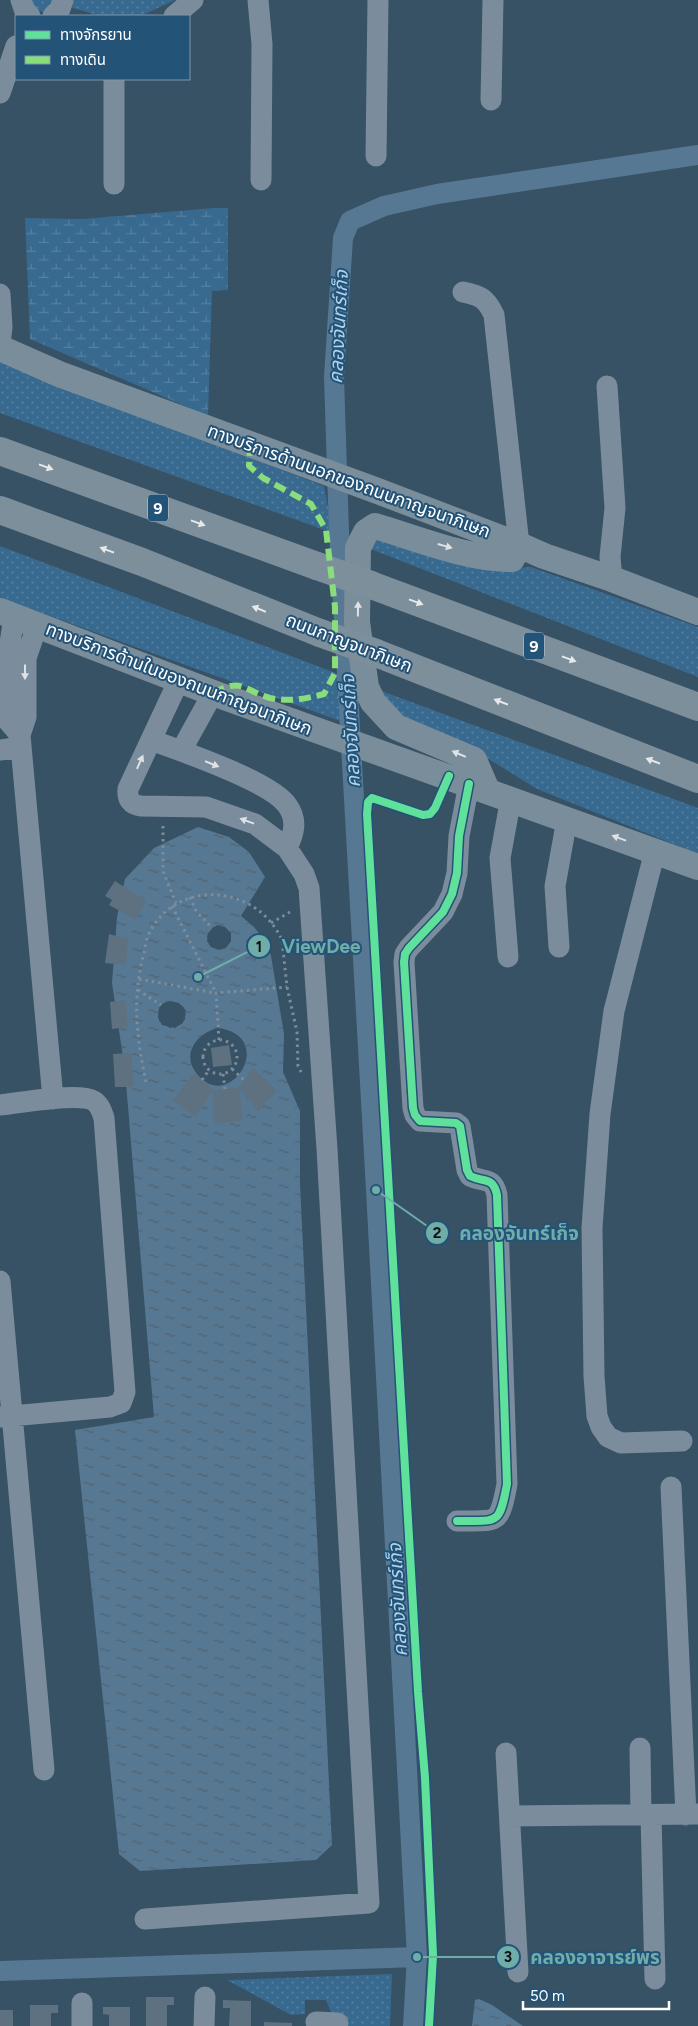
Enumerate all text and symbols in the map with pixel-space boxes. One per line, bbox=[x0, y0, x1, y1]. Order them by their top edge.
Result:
legend bbox=[15, 15, 190, 80]
text: ทางจักรยาน bbox=[60, 26, 132, 44]
text: ทางเดิน bbox=[60, 51, 106, 69]
water label: คลองจันทร์เก็จ bbox=[324, 269, 353, 384]
street label: ทางบริการด้านนอกของถนนกาญจนาภิเษก bbox=[205, 419, 493, 543]
one-way arrow bbox=[39, 463, 54, 471]
road number: 9 bbox=[148, 494, 168, 522]
one-way arrow bbox=[191, 520, 206, 527]
one-way arrow bbox=[438, 543, 453, 551]
one-way arrow bbox=[100, 546, 115, 553]
one-way arrow bbox=[409, 599, 424, 606]
one-way arrow bbox=[354, 601, 362, 617]
one-way arrow bbox=[252, 604, 266, 612]
street label: ถนนกาญจนาภิเษก bbox=[283, 609, 415, 677]
street label: ทางบริการด้านในของถนนกาญจนาภิเษก bbox=[43, 618, 315, 740]
road number: 9 bbox=[524, 632, 544, 659]
one-way arrow bbox=[562, 655, 577, 663]
one-way arrow bbox=[21, 665, 29, 681]
water label: คลองจันทร์เก็จ bbox=[336, 673, 365, 788]
one-way arrow bbox=[493, 698, 508, 706]
one-way arrow bbox=[452, 749, 466, 757]
one-way arrow bbox=[136, 755, 144, 769]
one-way arrow bbox=[645, 757, 660, 764]
one-way arrow bbox=[205, 760, 220, 768]
one-way arrow bbox=[239, 817, 254, 824]
one-way arrow bbox=[612, 834, 627, 841]
callout: ViewDee bbox=[247, 929, 371, 963]
text: ViewDee bbox=[281, 935, 361, 958]
text: 1 bbox=[256, 938, 262, 956]
callout: คลองจันทร์เก็จ bbox=[424, 1216, 589, 1250]
text: คลองจันทร์เก็จ bbox=[459, 1222, 579, 1245]
text: 2 bbox=[433, 1224, 442, 1242]
water label: คลองจันทร์เก็จ bbox=[383, 1542, 412, 1657]
callout: คลองอาจารย์พร bbox=[496, 1940, 670, 1974]
text: คลองอาจารย์พร bbox=[530, 1946, 660, 1969]
text: 3 bbox=[504, 1948, 512, 1966]
scale bar bbox=[523, 1978, 669, 2010]
text: 50 m bbox=[530, 1987, 565, 2005]

